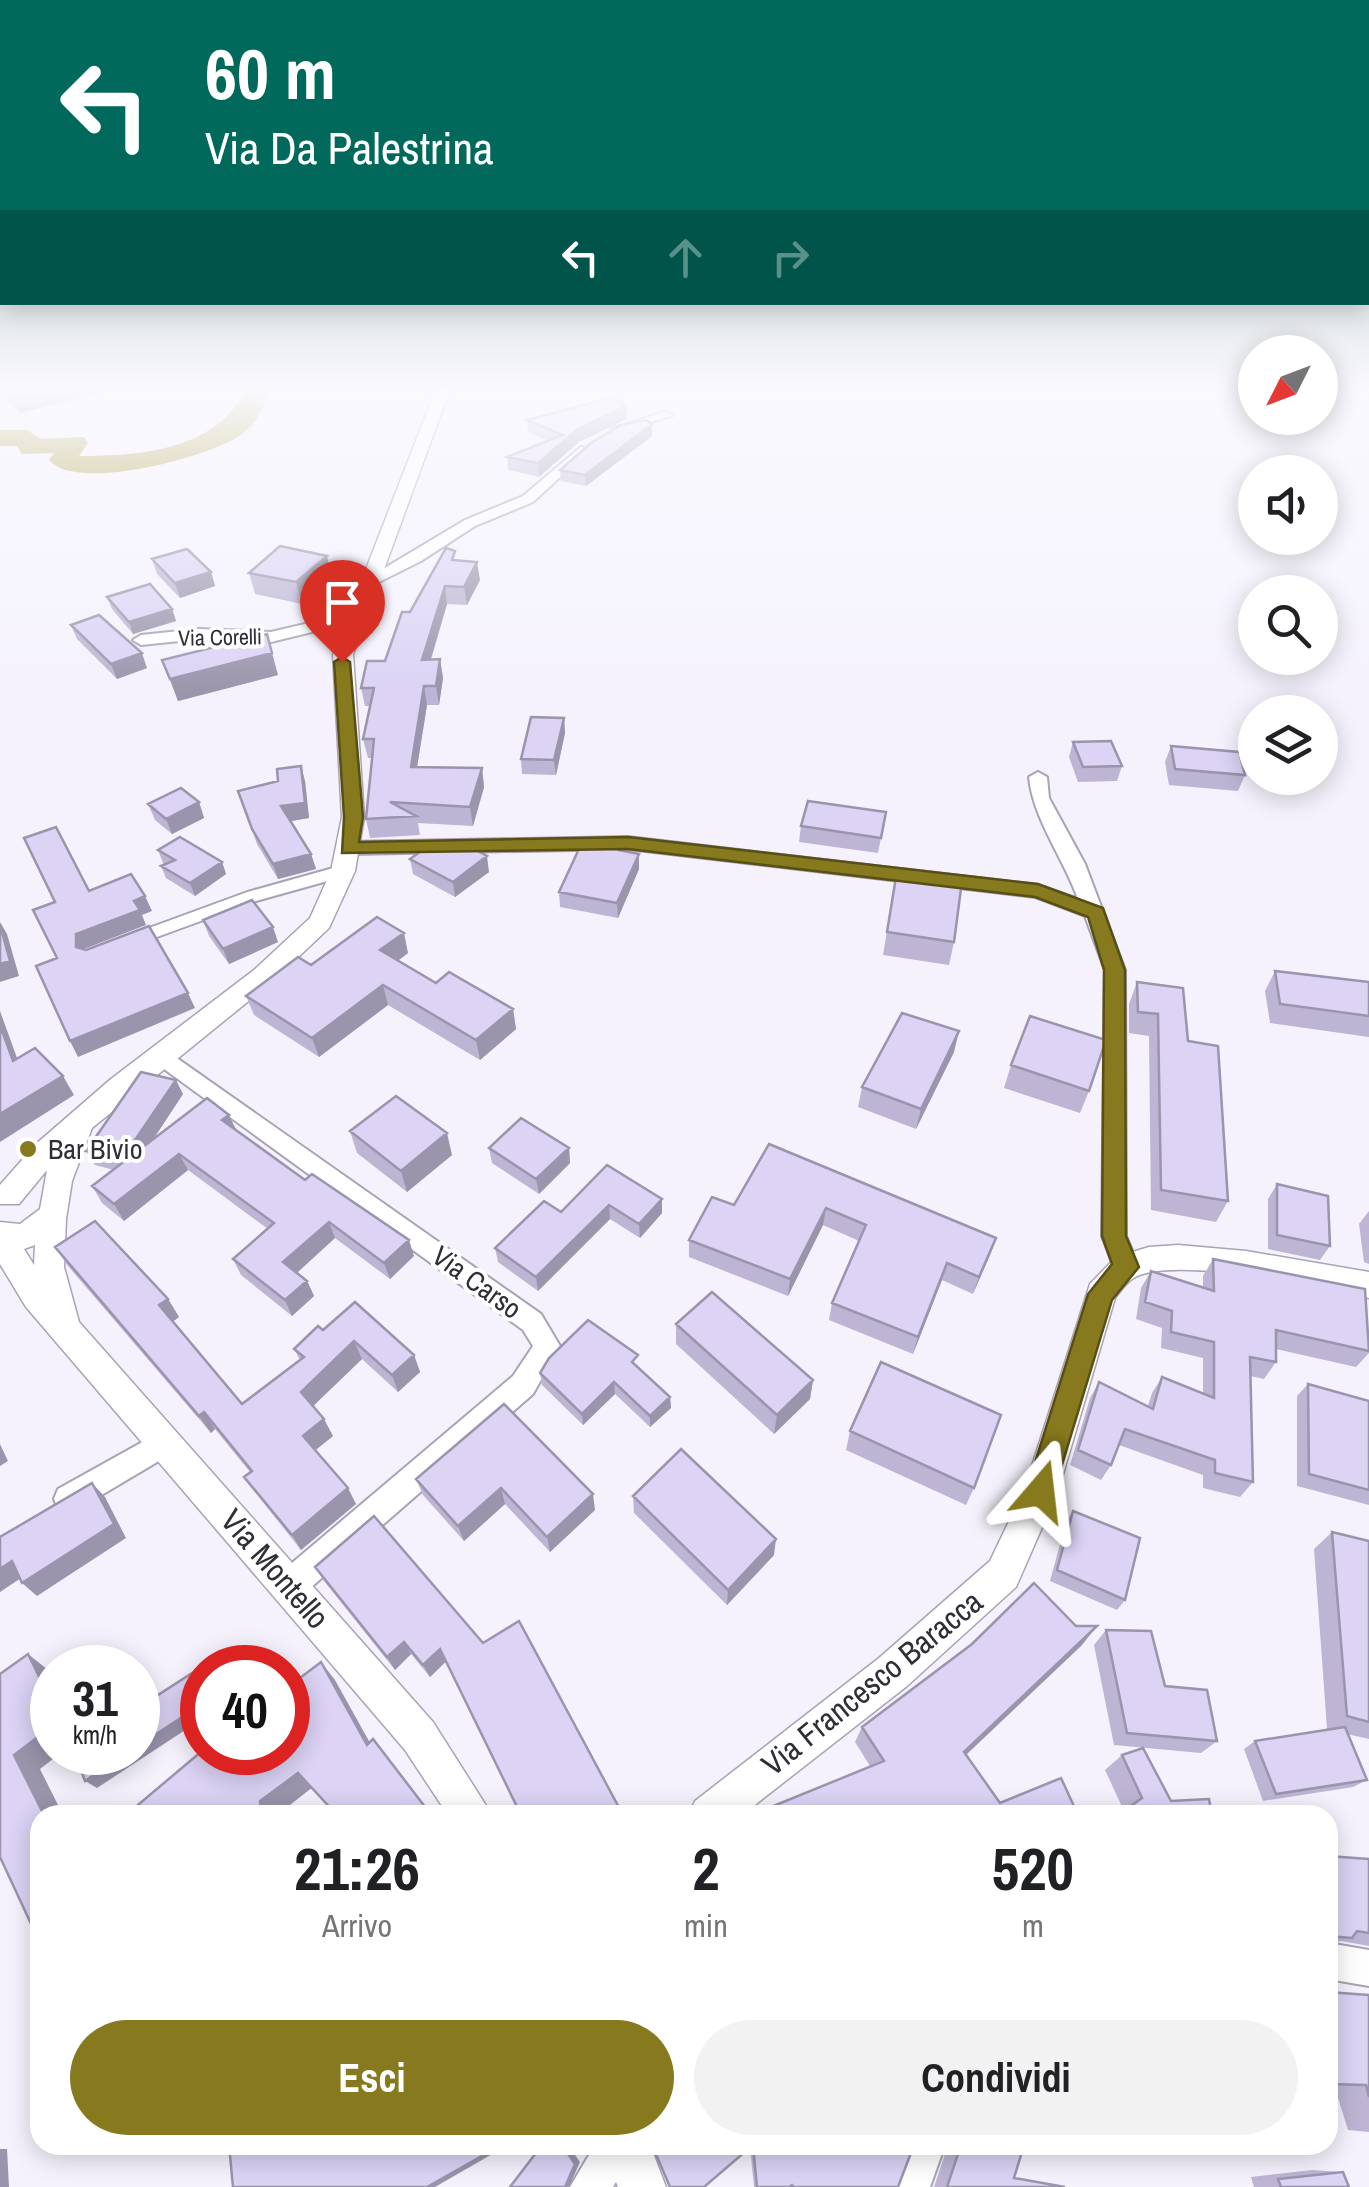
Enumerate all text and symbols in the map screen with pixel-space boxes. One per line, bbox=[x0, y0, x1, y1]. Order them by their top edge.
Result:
text: 60 m bbox=[205, 27, 336, 121]
icon: left bbox=[40, 40, 170, 170]
text: Via Da Palestrina bbox=[205, 117, 494, 178]
icon: left bbox=[553, 230, 608, 285]
icon: ahead bbox=[658, 230, 713, 285]
icon: right bbox=[763, 230, 818, 285]
north arrow bbox=[1238, 335, 1338, 435]
map controls bbox=[1238, 335, 1338, 795]
button: sound bbox=[1238, 455, 1338, 555]
pin bbox=[300, 560, 385, 663]
icon: arrive bbox=[315, 575, 370, 630]
button: search bbox=[1238, 575, 1338, 675]
street label: Via Corelli bbox=[178, 621, 262, 653]
button: layers bbox=[1238, 695, 1338, 795]
place label: Bar Bivio bbox=[48, 1130, 142, 1168]
marker: Bar Bivio bbox=[17, 1138, 39, 1160]
street label: Via Carso bbox=[425, 1237, 529, 1327]
position arrow bbox=[989, 1439, 1093, 1543]
street label: Via Montello bbox=[211, 1500, 339, 1638]
street label: Via Francesco Baracca bbox=[752, 1580, 991, 1785]
speed limit sign: 40 bbox=[180, 1645, 310, 1775]
text: 31 bbox=[72, 1664, 118, 1732]
text: km/h bbox=[73, 1718, 117, 1752]
text: 21:26 bbox=[294, 1828, 420, 1909]
text: 2 bbox=[692, 1828, 720, 1909]
text: 520 bbox=[992, 1828, 1074, 1909]
text: Arrivo bbox=[322, 1904, 392, 1947]
text: min bbox=[684, 1904, 728, 1947]
text: m bbox=[1022, 1904, 1044, 1947]
button: Esci bbox=[70, 2020, 674, 2135]
button: Condividi bbox=[694, 2020, 1298, 2135]

